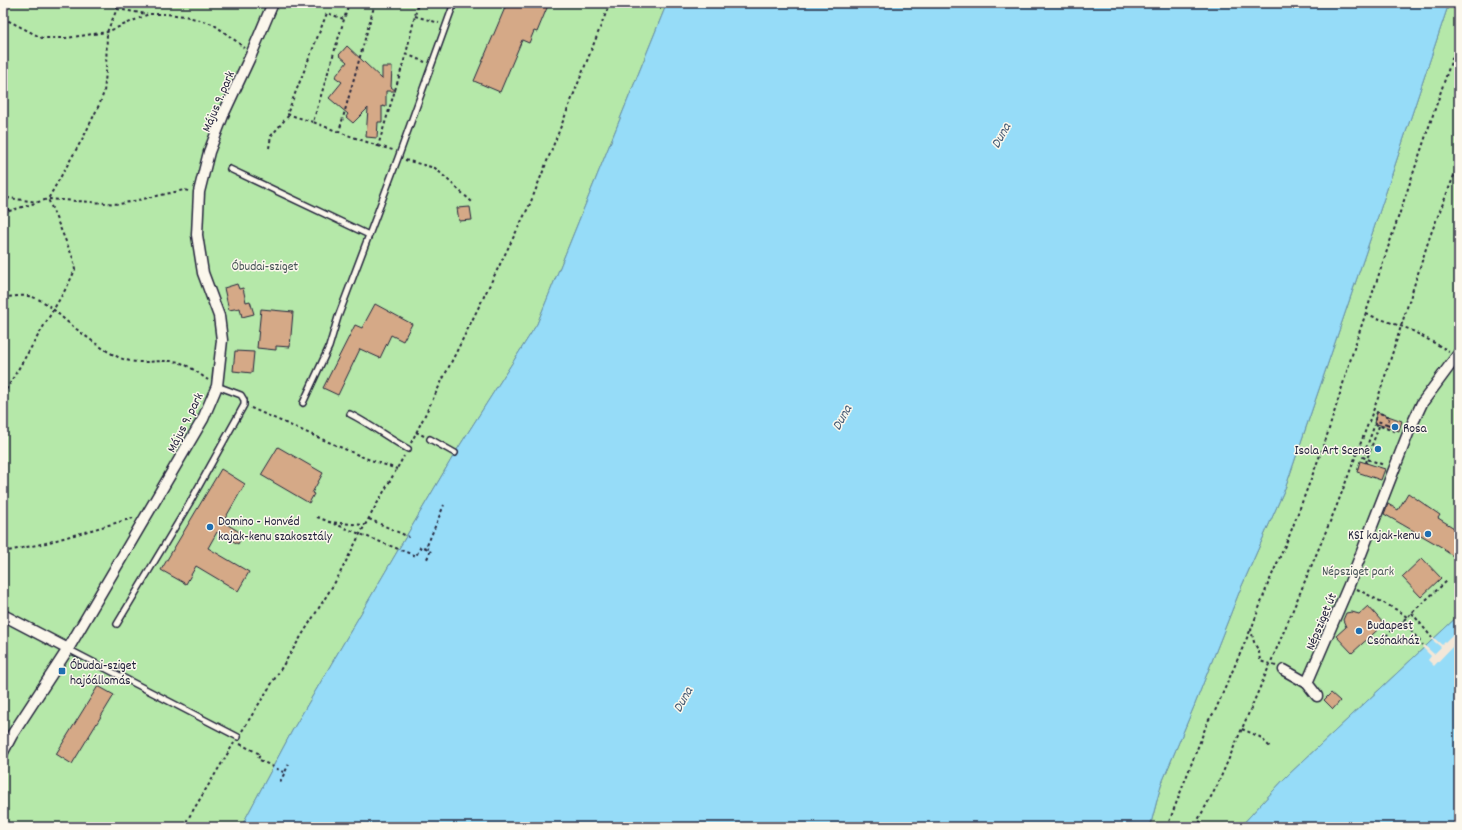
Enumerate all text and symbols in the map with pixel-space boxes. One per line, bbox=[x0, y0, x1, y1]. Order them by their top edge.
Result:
street label: Május 9. park bbox=[198, 68, 241, 136]
water label: Duna bbox=[987, 118, 1018, 152]
park label: Óbudai-sziget bbox=[232, 258, 298, 277]
street label: Május 9. park bbox=[163, 390, 209, 456]
water label: Duna bbox=[828, 400, 859, 434]
place label: Rosa bbox=[1403, 420, 1428, 439]
marker: Rosa bbox=[1390, 422, 1400, 432]
place label: Isola Art Scene bbox=[1294, 442, 1370, 461]
marker: Isola Art Scene bbox=[1373, 444, 1383, 454]
place label: Domino - Honvéd kajak-kenu szakosztály bbox=[218, 513, 333, 547]
marker: Domino - Honvéd kajak-kenu szakosztály bbox=[205, 522, 215, 532]
place label: KSI kajak-kenu bbox=[1348, 527, 1420, 546]
marker: KSI kajak-kenu bbox=[1423, 529, 1433, 539]
park label: Népsziget park bbox=[1322, 563, 1394, 582]
street label: Népsziget út bbox=[1302, 590, 1343, 653]
place label: Budapest Csónakház bbox=[1367, 617, 1420, 651]
marker: Budapest Csónakház bbox=[1354, 626, 1364, 636]
place label: Óbudai-sziget hajóállomás bbox=[70, 657, 137, 691]
marker: Óbudai-sziget hajóállomás bbox=[57, 666, 67, 676]
water label: Duna bbox=[669, 682, 700, 716]

